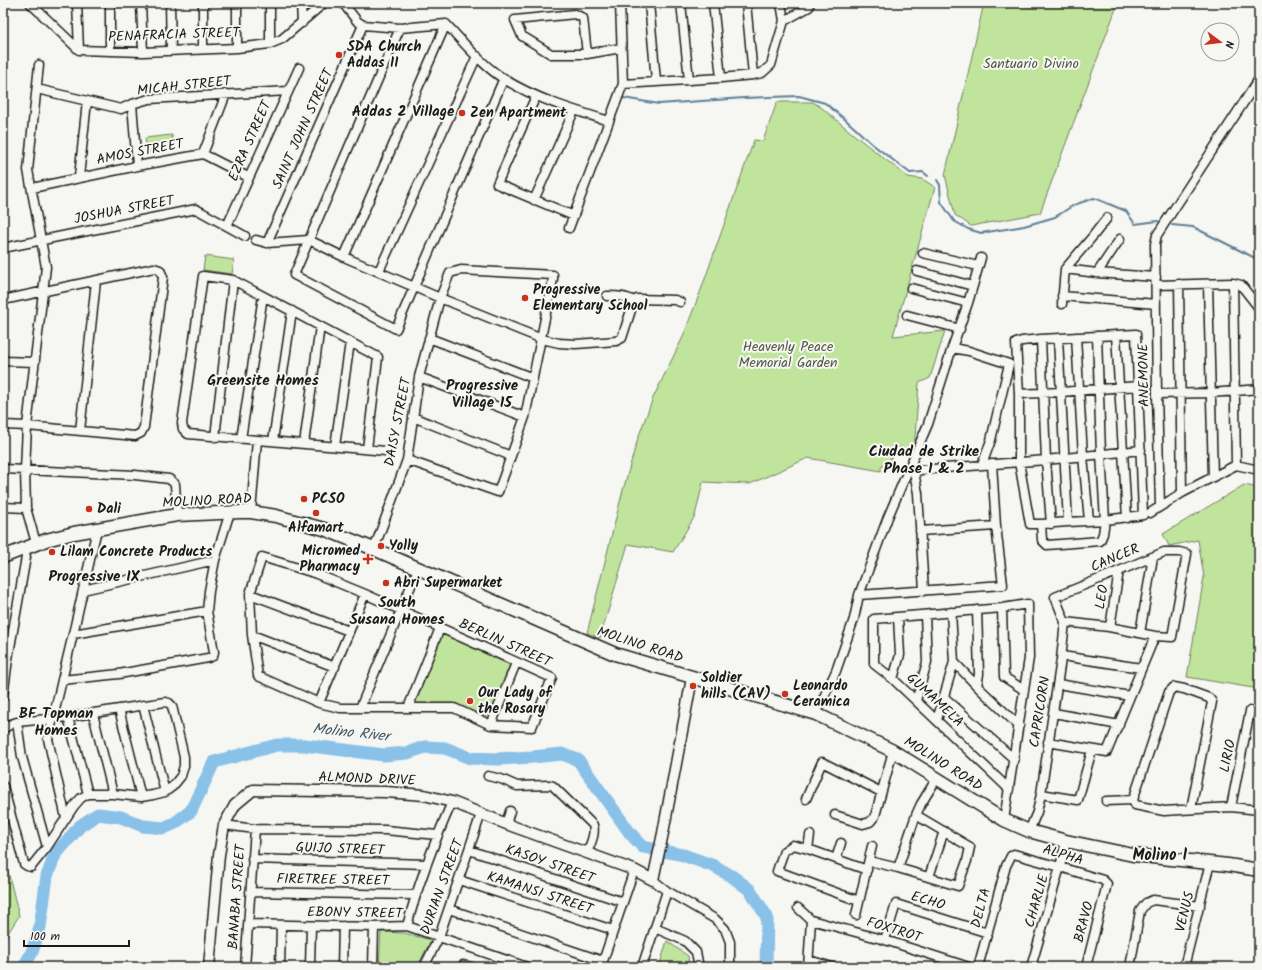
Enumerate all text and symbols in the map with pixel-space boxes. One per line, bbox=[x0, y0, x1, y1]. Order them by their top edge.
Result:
street label: PENAFRACIA STREET bbox=[108, 22, 242, 48]
north arrow bbox=[1200, 22, 1240, 62]
place label: SDA Church Addas II bbox=[347, 36, 421, 74]
text: N bbox=[1219, 39, 1238, 50]
marker: SDA Church Addas II bbox=[334, 50, 344, 60]
park label: Santuario Divino bbox=[983, 53, 1079, 75]
street label: SAINT JOHN STREET bbox=[267, 64, 340, 193]
street label: MICAH STREET bbox=[136, 70, 234, 102]
street label: EZRA STREET bbox=[222, 96, 278, 185]
district label: Addas 2 Village bbox=[352, 100, 455, 124]
place label: Zen Apartment bbox=[470, 102, 567, 124]
marker: Zen Apartment bbox=[457, 108, 467, 118]
street label: AMOS STREET bbox=[95, 133, 187, 171]
street label: JOSHUA STREET bbox=[72, 189, 177, 230]
place label: Progressive Elementary School bbox=[533, 279, 648, 317]
marker: Progressive Elementary School bbox=[520, 293, 530, 303]
park label: Heavenly Peace Memorial Garden bbox=[739, 336, 837, 374]
street label: ANEMONE bbox=[1132, 342, 1156, 407]
district label: Greensite Homes bbox=[207, 369, 319, 393]
street label: DAISY STREET bbox=[379, 374, 418, 468]
district label: Progressive Village 15 bbox=[446, 374, 519, 415]
district label: Ciudad de Strike Phase 1 & 2 bbox=[869, 440, 980, 481]
street label: MOLINO ROAD bbox=[162, 488, 252, 514]
place label: PCSO bbox=[312, 488, 345, 510]
marker: PCSO bbox=[299, 494, 309, 504]
place label: Dali bbox=[97, 498, 121, 520]
marker: Dali bbox=[84, 504, 94, 514]
marker: Alfamart bbox=[311, 508, 321, 518]
place label: Alfamart bbox=[288, 517, 345, 539]
place label: Yolly bbox=[389, 535, 419, 557]
street label: CANCER bbox=[1087, 538, 1143, 578]
place label: Micromed Pharmacy bbox=[299, 540, 361, 578]
place label: Lilam Concrete Products bbox=[60, 541, 213, 563]
marker: Yolly bbox=[376, 541, 386, 551]
marker: Lilam Concrete Products bbox=[47, 547, 57, 557]
marker: Micromed Pharmacy bbox=[363, 554, 373, 564]
district label: Progressive IX bbox=[48, 565, 141, 589]
place label: Abri Supermarket bbox=[394, 572, 503, 594]
marker: Abri Supermarket bbox=[381, 578, 391, 588]
street label: LEO bbox=[1089, 583, 1115, 611]
district label: South Susana Homes bbox=[349, 591, 445, 632]
street label: BERLIN STREET bbox=[455, 613, 556, 674]
street label: MOLINO ROAD bbox=[594, 621, 686, 669]
place label: Soldier hills (CAV) bbox=[701, 667, 771, 705]
street label: GUMAMELA bbox=[901, 667, 969, 733]
street label: CAPRICORN bbox=[1024, 674, 1057, 749]
place label: Leonardo Ceramica bbox=[793, 675, 850, 713]
marker: Soldier hills (CAV) bbox=[688, 681, 698, 691]
place label: Our Lady of the Rosary bbox=[478, 682, 553, 720]
marker: Leonardo Ceramica bbox=[780, 689, 790, 699]
marker: Our Lady of the Rosary bbox=[465, 696, 475, 706]
district label: BF Topman Homes bbox=[19, 702, 93, 743]
water label: Molino River bbox=[311, 717, 394, 749]
street label: MOLINO ROAD bbox=[899, 731, 987, 797]
street label: LIRIO bbox=[1214, 737, 1242, 774]
street label: ALMOND DRIVE bbox=[318, 766, 417, 792]
street label: DURIAN STREET bbox=[414, 835, 470, 938]
street label: GUIJO STREET bbox=[295, 836, 386, 862]
street label: KASOY STREET bbox=[502, 838, 599, 890]
street label: ALPHA bbox=[1040, 838, 1086, 872]
street label: BANABA STREET bbox=[222, 842, 252, 950]
district label: Molino I bbox=[1132, 843, 1188, 868]
street label: KAMANSI STREET bbox=[484, 866, 597, 921]
street label: FIRETREE STREET bbox=[276, 868, 391, 892]
street label: CHARLIE bbox=[1019, 871, 1055, 930]
street label: ECHO bbox=[908, 885, 948, 917]
street label: DELTA bbox=[965, 885, 997, 931]
street label: VENUS bbox=[1169, 889, 1201, 935]
street label: BRAVO bbox=[1068, 899, 1100, 945]
street label: EBONY STREET bbox=[307, 901, 405, 925]
street label: FOXTROT bbox=[864, 911, 926, 949]
scale bar bbox=[24, 922, 129, 948]
text: 100 m bbox=[30, 927, 61, 946]

